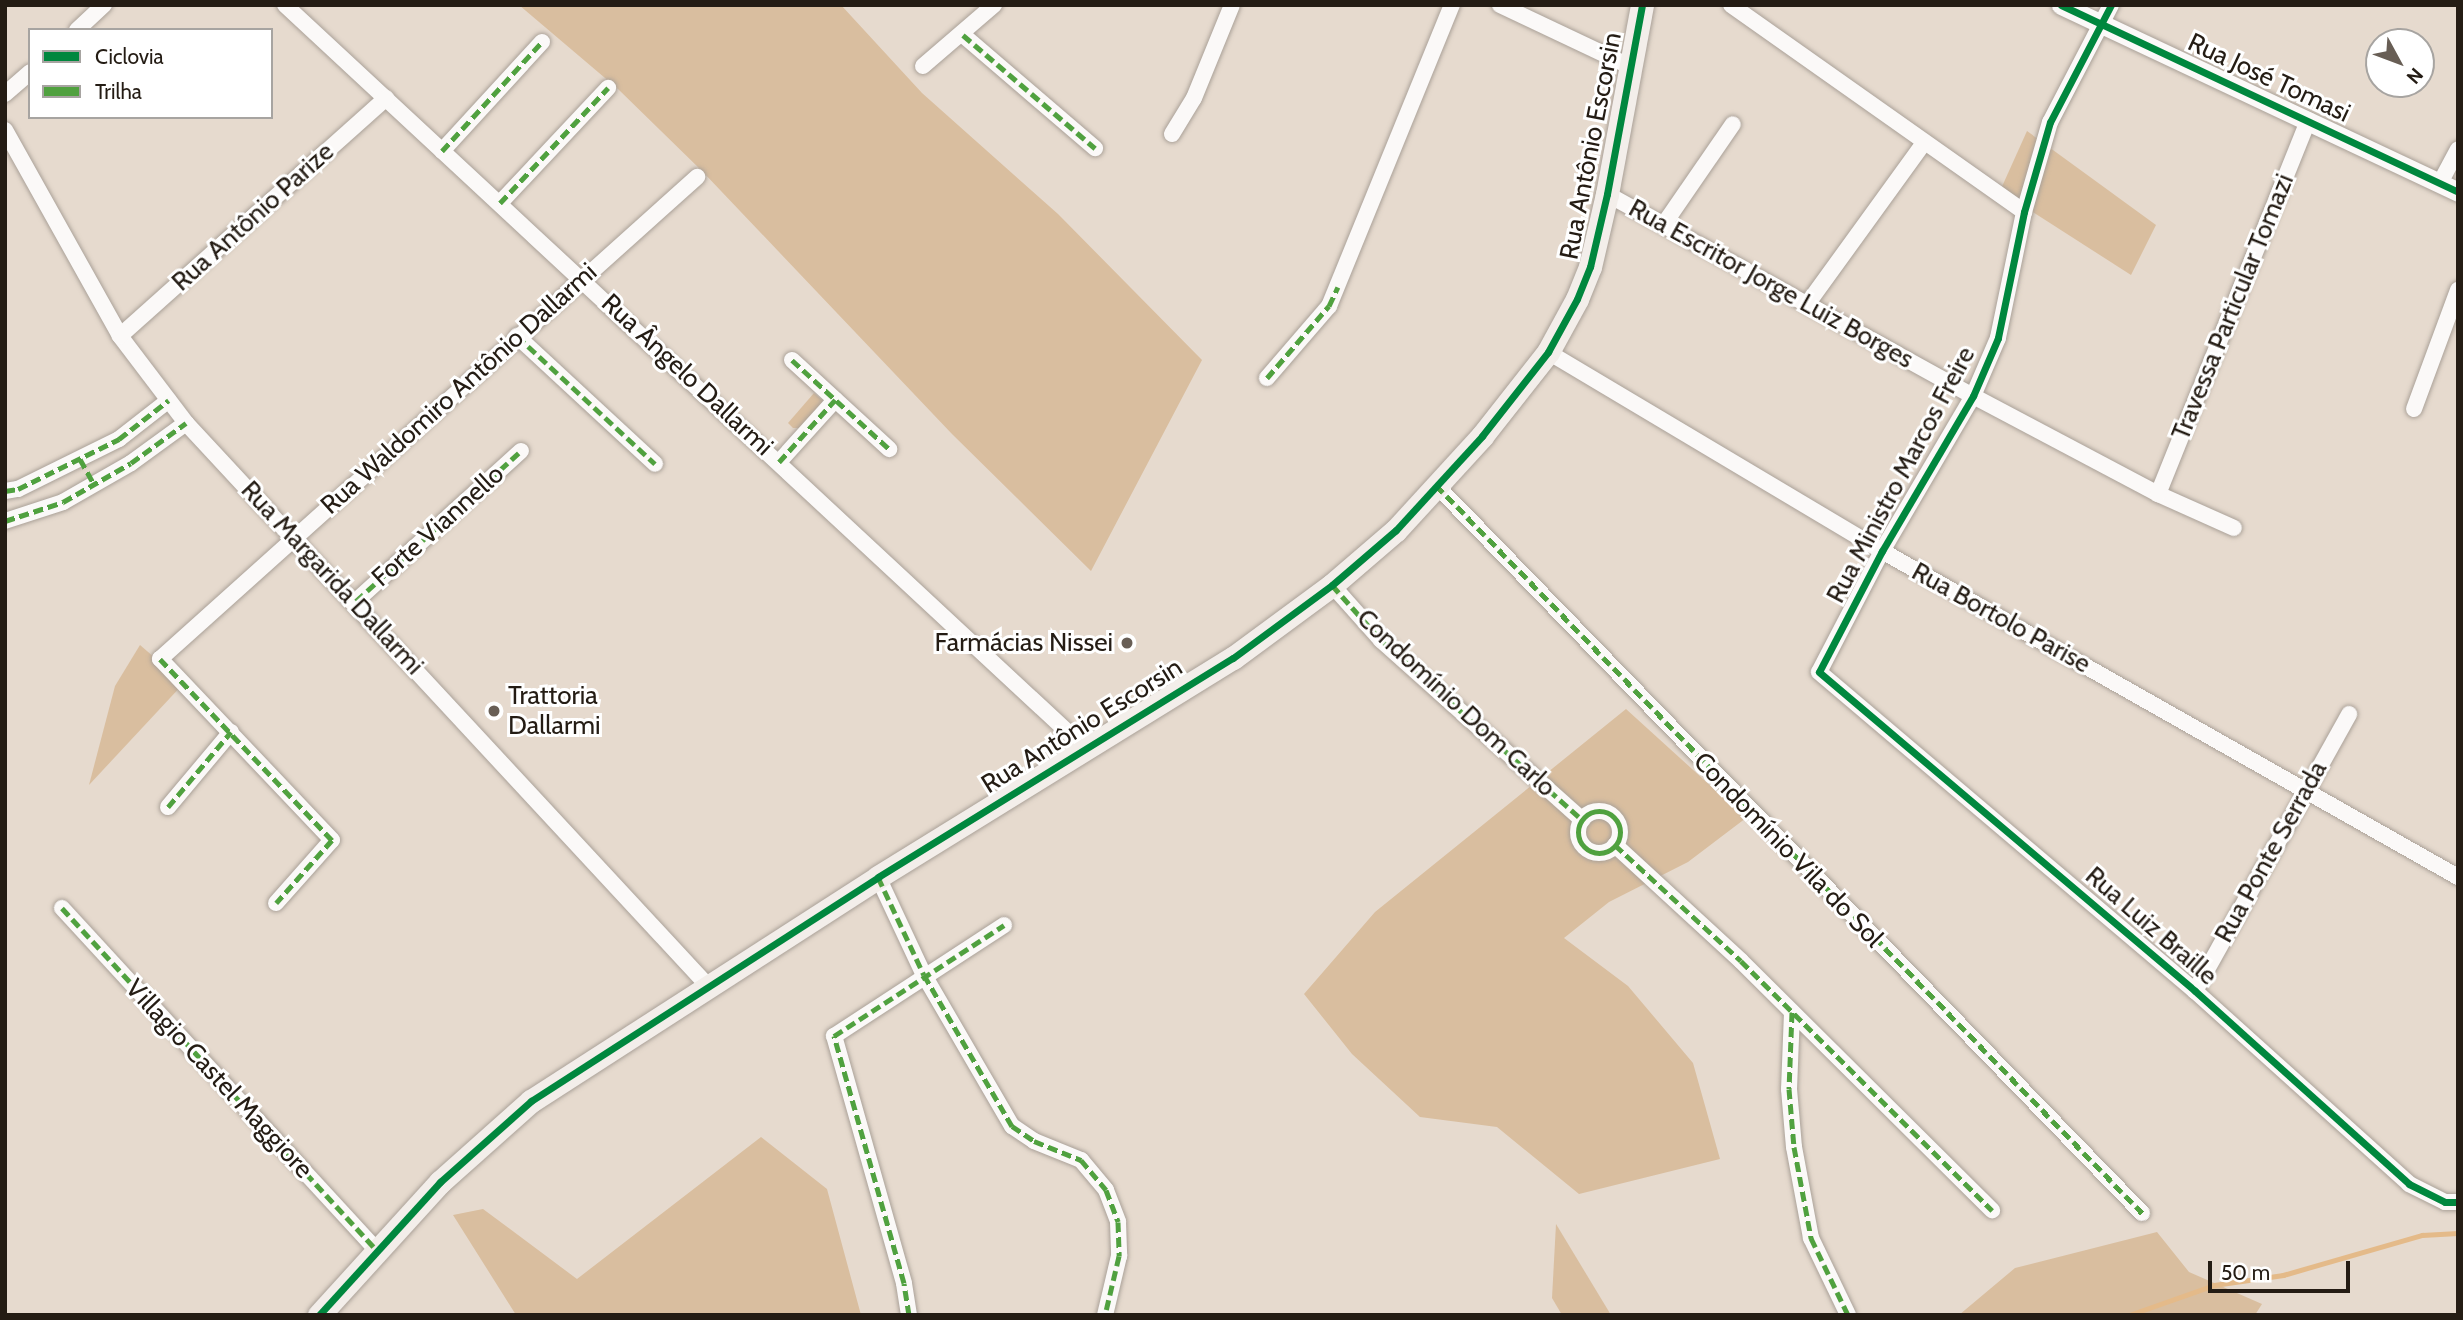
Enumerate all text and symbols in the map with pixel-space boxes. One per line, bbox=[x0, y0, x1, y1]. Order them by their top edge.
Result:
street label: Rua José Tomasi bbox=[2183, 27, 2355, 129]
legend bbox=[28, 28, 273, 119]
north arrow bbox=[2365, 28, 2435, 98]
street label: Rua Antônio Escorsin bbox=[1554, 30, 1628, 262]
text: Ciclovia bbox=[95, 44, 164, 69]
text: N bbox=[2402, 63, 2428, 88]
text: Trilha bbox=[95, 79, 142, 104]
street label: Rua Antônio Parize bbox=[166, 136, 340, 298]
street label: Travessa Particular Tomazi bbox=[2165, 169, 2301, 445]
street label: Rua Escritor Jorge Luiz Borges bbox=[1623, 193, 1919, 375]
street label: Rua Waldomiro Antônio Dallarmi bbox=[315, 257, 603, 521]
street label: Rua Ângelo Dallarmi bbox=[595, 288, 779, 462]
street label: Rua Ministro Marcos Freire bbox=[1820, 342, 1982, 608]
street label: Forte Viannello bbox=[366, 459, 510, 593]
street label: Rua Margarida Dallarmi bbox=[234, 475, 430, 681]
street label: Rua Bortolo Parise bbox=[1906, 556, 2096, 680]
street label: Condomínio Dom Carlo bbox=[1350, 603, 1562, 803]
place label: Farmácias Nissei bbox=[935, 627, 1113, 659]
marker: Farmácias Nissei bbox=[1119, 635, 1135, 651]
street label: Rua Antônio Escorsin bbox=[976, 652, 1188, 800]
place label: Trattoria Dallarmi bbox=[508, 680, 600, 742]
marker: Trattoria Dallarmi bbox=[486, 703, 502, 719]
street label: Condomínio Vila do Sol bbox=[1687, 746, 1889, 954]
street label: Rua Ponte Serrada bbox=[2208, 756, 2334, 948]
street label: Rua Luiz Braille bbox=[2079, 860, 2223, 992]
street label: Villagio Castel Maggiore bbox=[119, 973, 319, 1185]
scale bar bbox=[2211, 1246, 2353, 1290]
text: 50 m bbox=[2221, 1260, 2270, 1285]

